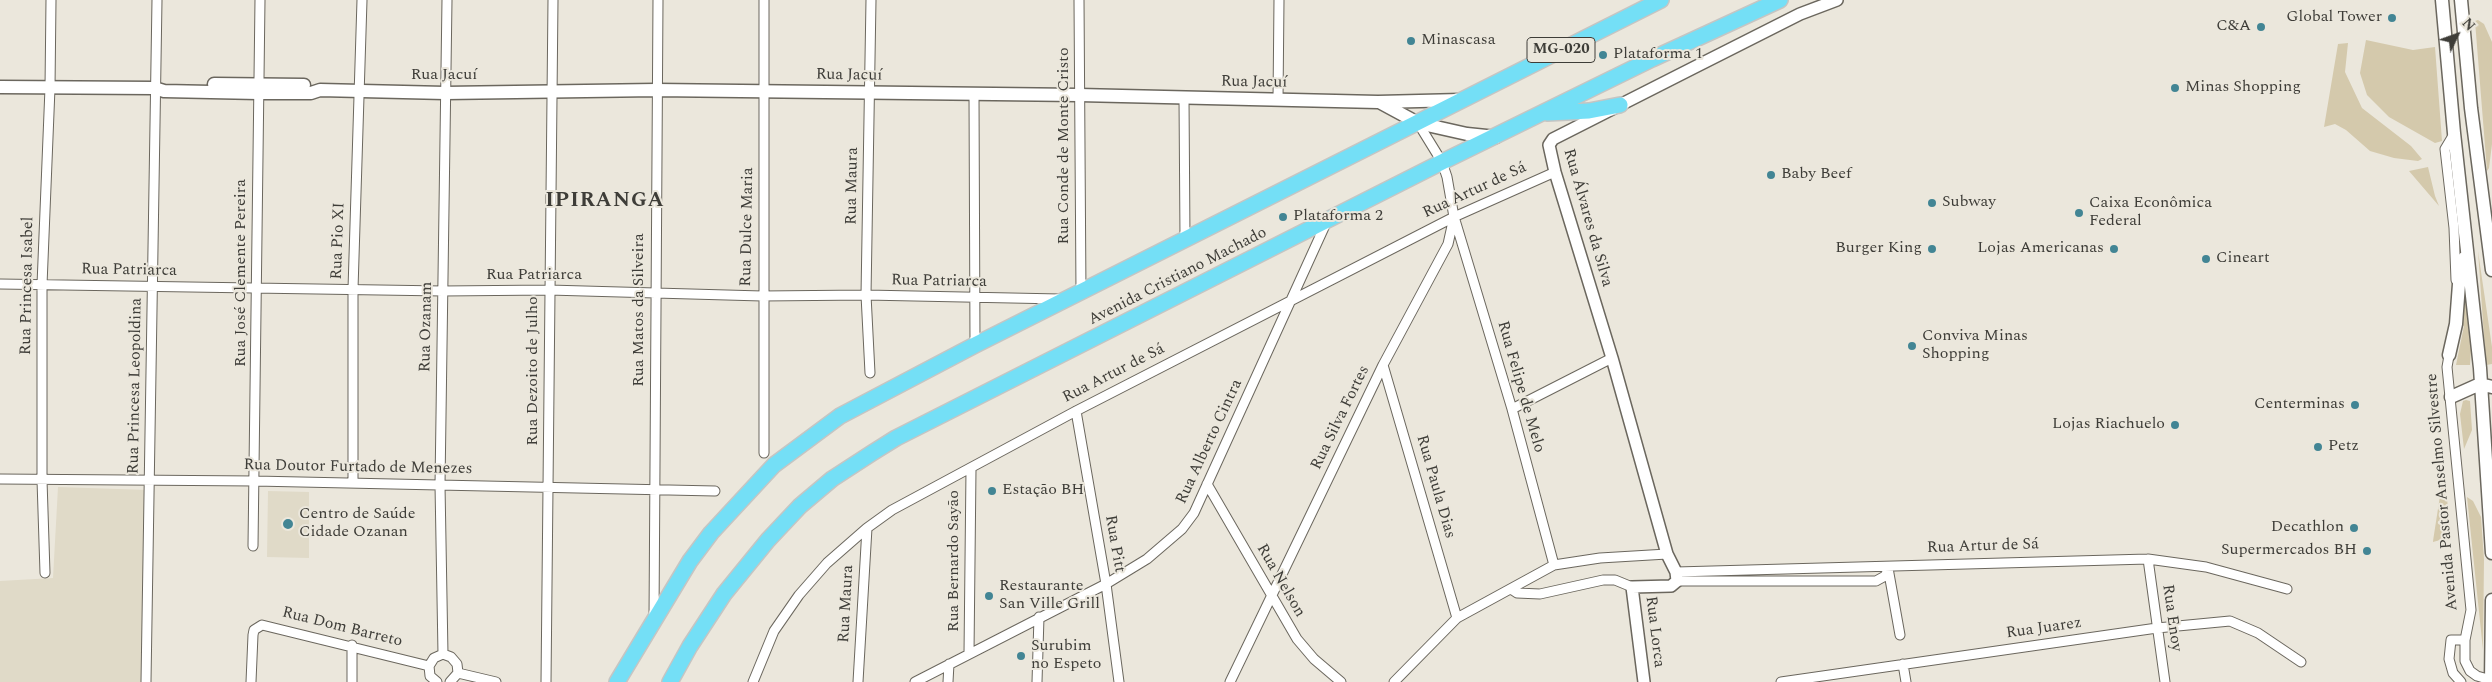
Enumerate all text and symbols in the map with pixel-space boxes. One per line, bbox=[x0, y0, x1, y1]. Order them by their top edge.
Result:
place label: Global Tower bbox=[2286, 8, 2382, 28]
north arrow bbox=[2432, 10, 2482, 60]
marker: Global Tower bbox=[2386, 12, 2398, 24]
text: N bbox=[2457, 13, 2480, 36]
place label: C&A bbox=[2216, 17, 2251, 37]
marker: C&A bbox=[2255, 21, 2267, 33]
place label: Minascasa bbox=[1421, 31, 1496, 51]
marker: Minascasa bbox=[1405, 35, 1417, 47]
road number: MG-020 bbox=[1527, 38, 1595, 62]
place label: Plataforma 1 bbox=[1613, 45, 1703, 65]
street label: Rua Conde de Monte Cristo bbox=[1055, 47, 1075, 245]
marker: Plataforma 1 bbox=[1597, 49, 1609, 61]
street label: Rua Jacuí bbox=[411, 66, 477, 86]
street label: Rua Jacuí bbox=[816, 66, 882, 86]
street label: Rua Jacuí bbox=[1221, 73, 1287, 93]
place label: Minas Shopping bbox=[2185, 78, 2301, 98]
marker: Minas Shopping bbox=[2169, 82, 2181, 94]
street label: Rua Maura bbox=[843, 147, 863, 225]
street label: Rua Álvares da Silva bbox=[1558, 147, 1616, 289]
street label: Rua Artur de Sá bbox=[1420, 159, 1530, 223]
place label: Baby Beef bbox=[1781, 165, 1852, 185]
street label: Rua Dulce Maria bbox=[737, 167, 759, 287]
marker: Baby Beef bbox=[1765, 169, 1777, 181]
street label: Rua José Clemente Pereira bbox=[232, 179, 252, 367]
district label: IPIRANGA bbox=[544, 189, 666, 215]
place label: Subway bbox=[1942, 193, 1996, 213]
place label: Caixa Econômica Federal bbox=[2089, 194, 2212, 232]
marker: Subway bbox=[1926, 197, 1938, 209]
street label: Rua Pio XI bbox=[328, 202, 350, 280]
place label: Plataforma 2 bbox=[1293, 207, 1383, 227]
marker: Caixa Econômica Federal bbox=[2073, 207, 2085, 219]
marker: Plataforma 2 bbox=[1277, 211, 1289, 223]
street label: Rua Princesa Isabel bbox=[17, 217, 39, 355]
street label: Avenida Cristiano Machado bbox=[1086, 224, 1270, 330]
street label: Rua Matos da Silveira bbox=[630, 233, 650, 387]
place label: Burger King bbox=[1835, 239, 1922, 259]
place label: Lojas Americanas bbox=[1977, 239, 2104, 259]
marker: Burger King bbox=[1926, 243, 1938, 255]
marker: Lojas Americanas bbox=[2108, 243, 2120, 255]
place label: Cineart bbox=[2216, 249, 2270, 269]
marker: Cineart bbox=[2200, 253, 2212, 265]
street label: Rua Patriarca bbox=[81, 261, 177, 281]
street label: Rua Patriarca bbox=[486, 266, 582, 286]
street label: Rua Patriarca bbox=[891, 272, 987, 292]
street label: Rua Ozanam bbox=[417, 282, 437, 372]
street label: Rua Dezoito de Julho bbox=[524, 296, 544, 446]
street label: Rua Princesa Leopoldina bbox=[125, 298, 147, 474]
street label: Rua Felipe de Melo bbox=[1492, 319, 1548, 455]
place label: Conviva Minas Shopping bbox=[1922, 327, 2028, 365]
street label: Rua Artur de Sá bbox=[1060, 340, 1168, 408]
marker: Conviva Minas Shopping bbox=[1906, 340, 1918, 352]
street label: Rua Silva Fortes bbox=[1307, 363, 1375, 473]
street label: Avenida Pastor Anselmo Silvestre bbox=[2423, 372, 2463, 612]
street label: Rua Alberto Cintra bbox=[1173, 377, 1247, 507]
place label: Centerminas bbox=[2254, 395, 2345, 415]
marker: Centerminas bbox=[2349, 399, 2361, 411]
place label: Lojas Riachuelo bbox=[2052, 415, 2165, 435]
marker: Lojas Riachuelo bbox=[2169, 419, 2181, 431]
street label: Rua Paula Dias bbox=[1411, 433, 1459, 541]
place label: Petz bbox=[2328, 437, 2359, 457]
marker: Petz bbox=[2312, 441, 2324, 453]
street label: Rua Doutor Furtado de Menezes bbox=[243, 456, 473, 480]
place label: Estação BH bbox=[1002, 481, 1084, 501]
marker: Estação BH bbox=[986, 485, 998, 497]
street label: Rua Bernardo Sayão bbox=[945, 490, 965, 632]
place label: Centro de Saúde Cidade Ozanan bbox=[299, 505, 415, 543]
street label: Rua Pitt bbox=[1100, 514, 1128, 574]
marker: Centro de Saúde Cidade Ozanan bbox=[281, 517, 295, 531]
place label: Decathlon bbox=[2271, 518, 2344, 538]
marker: Decathlon bbox=[2348, 522, 2360, 534]
street label: Rua Artur de Sá bbox=[1927, 535, 2039, 559]
street label: Rua Nelson bbox=[1251, 541, 1309, 621]
place label: Supermercados BH bbox=[2221, 541, 2357, 561]
marker: Supermercados BH bbox=[2361, 545, 2373, 557]
street label: Rua Maura bbox=[835, 565, 859, 643]
place label: Restaurante San Ville Grill bbox=[999, 577, 1100, 615]
street label: Rua Enoy bbox=[2157, 583, 2185, 653]
marker: Restaurante San Ville Grill bbox=[983, 590, 995, 602]
street label: Rua Lorca bbox=[1640, 595, 1668, 669]
street label: Rua Dom Barreto bbox=[280, 604, 404, 652]
street label: Rua Juarez bbox=[2005, 614, 2083, 644]
place label: Surubim no Espeto bbox=[1031, 637, 1101, 675]
marker: Surubim no Espeto bbox=[1015, 650, 1027, 662]

